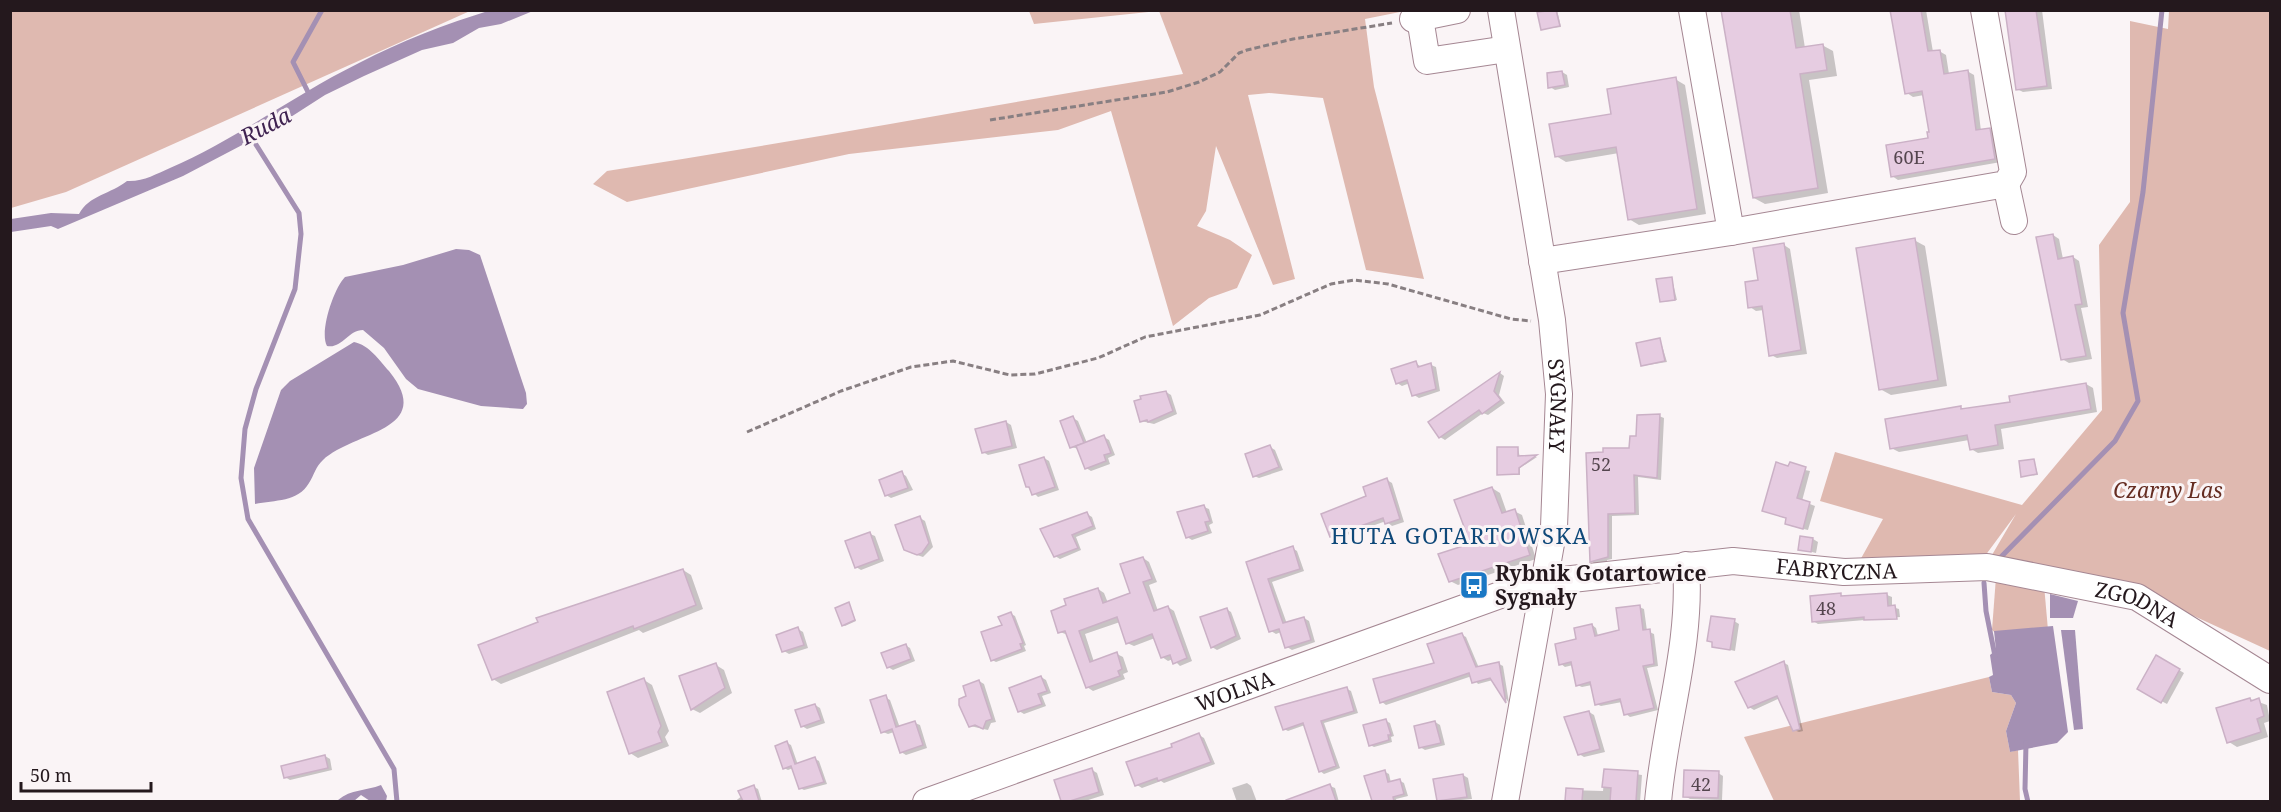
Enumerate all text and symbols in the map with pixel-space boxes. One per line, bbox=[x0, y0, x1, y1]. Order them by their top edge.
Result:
water label: Ruda bbox=[234, 99, 296, 151]
house number: 60E bbox=[1893, 145, 1925, 169]
street label: SYGNAŁY bbox=[1542, 357, 1573, 454]
house number: 52 bbox=[1591, 452, 1611, 476]
park label: Czarny Las bbox=[2113, 476, 2223, 504]
district label: HUTA GOTARTOWSKA bbox=[1331, 520, 1589, 550]
street label: FABRYCZNA bbox=[1775, 551, 1898, 586]
place label: Rybnik Gotartowice Sygnały bbox=[1495, 559, 1707, 611]
bus stop icon: Rybnik Gotartowice Sygnały bbox=[1458, 569, 1490, 601]
street label: ZGODNA bbox=[2093, 575, 2184, 634]
house number: 48 bbox=[1816, 596, 1836, 620]
street label: WOLNA bbox=[1192, 664, 1278, 718]
scale bar bbox=[21, 755, 152, 793]
text: 50 m bbox=[30, 763, 72, 787]
house number: 42 bbox=[1691, 772, 1711, 796]

